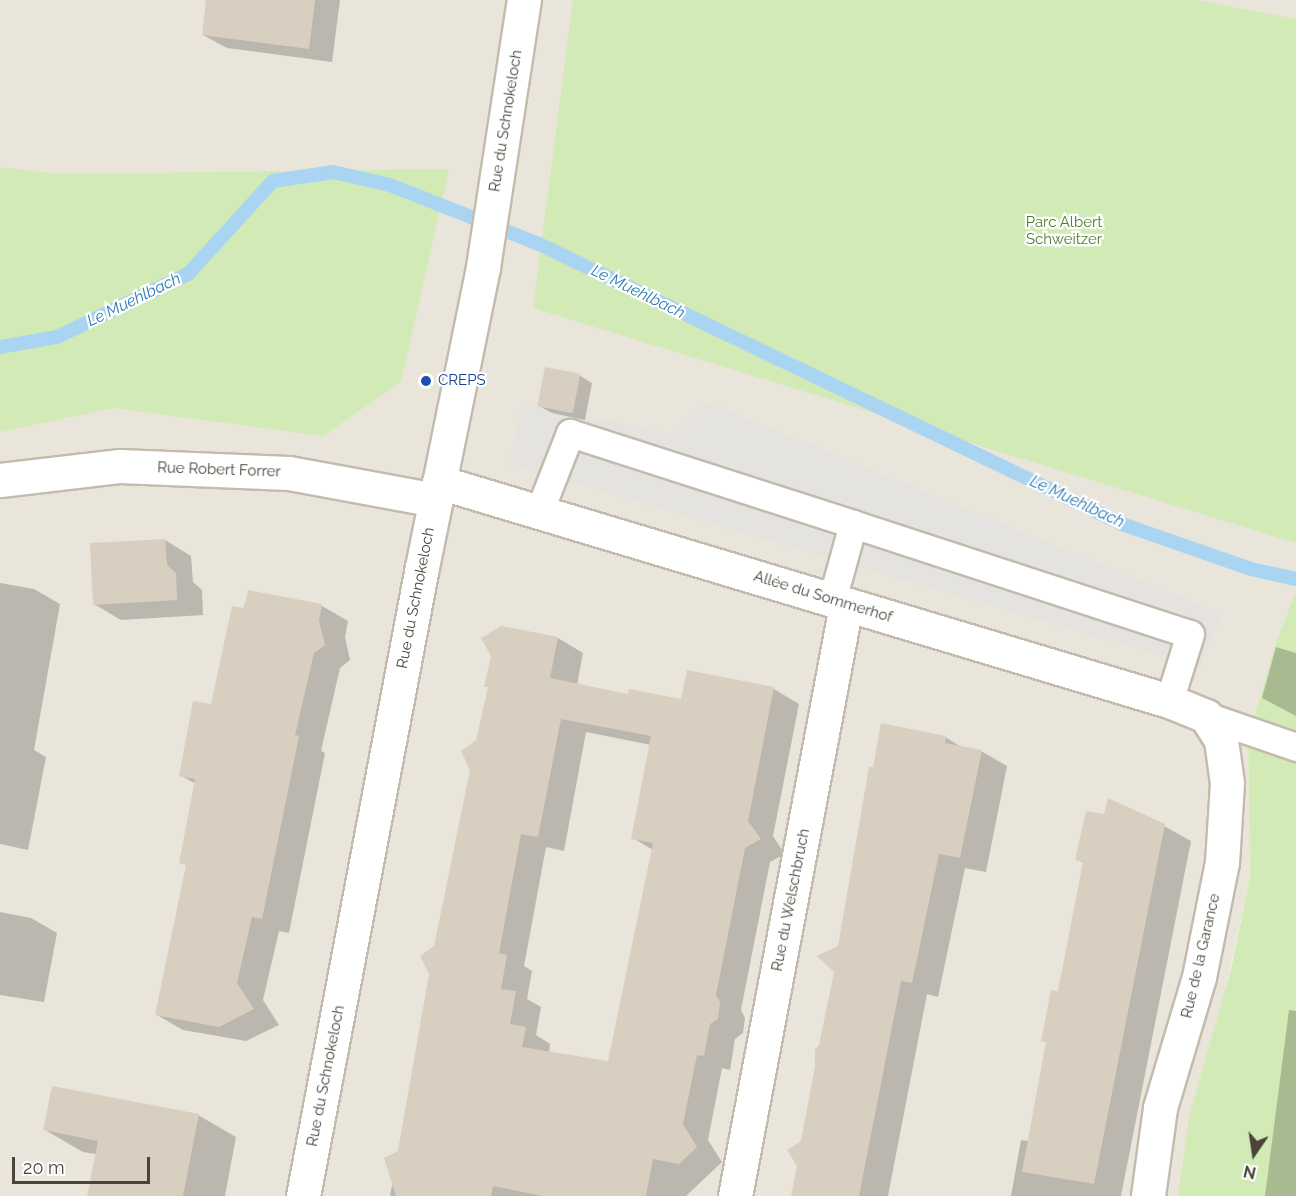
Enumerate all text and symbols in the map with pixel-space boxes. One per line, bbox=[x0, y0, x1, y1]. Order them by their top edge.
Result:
street label: Rue du Schnokeloch bbox=[486, 49, 526, 193]
park label: Parc Albert Schweitzer bbox=[1025, 213, 1103, 248]
water label: Le Muehlbach bbox=[588, 261, 688, 323]
water label: Le Muehlbach bbox=[84, 269, 184, 331]
place label: CREPS bbox=[438, 372, 486, 390]
marker: CREPS bbox=[419, 374, 433, 388]
street label: Rue Robert Forrer bbox=[157, 459, 281, 481]
water label: Le Muehlbach bbox=[1027, 472, 1127, 532]
street label: Rue du Schnokeloch bbox=[393, 526, 439, 670]
street label: Allée du Sommerhof bbox=[752, 567, 894, 627]
street label: Rue du Welschbruch bbox=[768, 827, 814, 973]
street label: Rue de la Garance bbox=[1178, 892, 1224, 1020]
street label: Rue du Schnokeloch bbox=[303, 1004, 349, 1148]
north arrow bbox=[1224, 1124, 1284, 1184]
scale bar bbox=[15, 1145, 153, 1183]
text: 20 m bbox=[23, 1157, 65, 1178]
text: N bbox=[1242, 1161, 1258, 1183]

